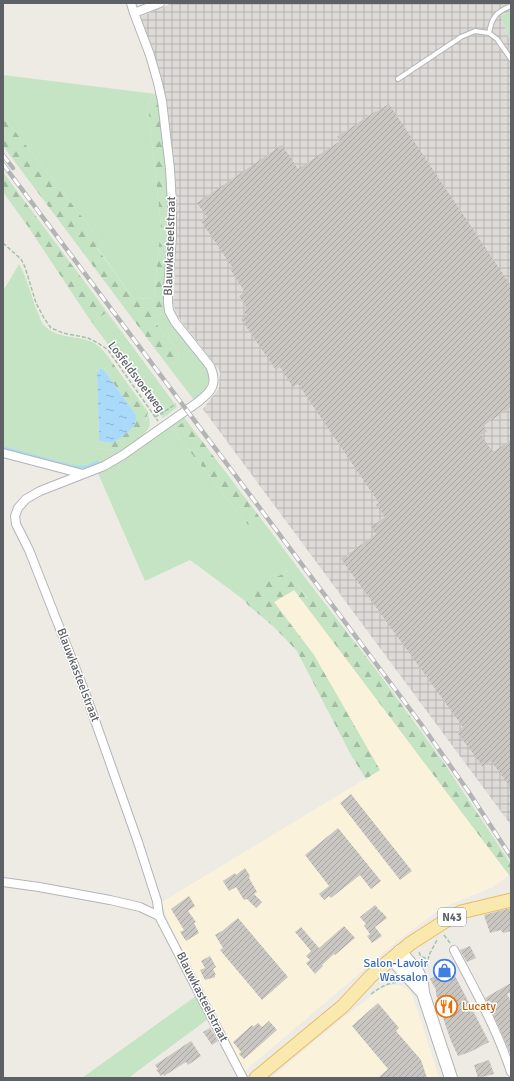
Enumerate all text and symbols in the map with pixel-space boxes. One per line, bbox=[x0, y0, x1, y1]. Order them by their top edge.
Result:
street label: Blauwkasteelstraat bbox=[161, 196, 179, 296]
street label: Losfeldsvoetweg bbox=[104, 339, 168, 415]
street label: Blauwkasteelstraat bbox=[53, 626, 103, 724]
road number: N43 bbox=[438, 908, 466, 926]
street label: Blauwkasteelstraat bbox=[173, 949, 231, 1045]
place label: Salon-Lavoir Wassalon bbox=[364, 956, 429, 985]
shop icon: Salon-Lavoir Wassalon bbox=[431, 957, 457, 983]
restaurant icon: Lucaty bbox=[434, 993, 460, 1019]
place label: Lucaty bbox=[462, 999, 496, 1014]

